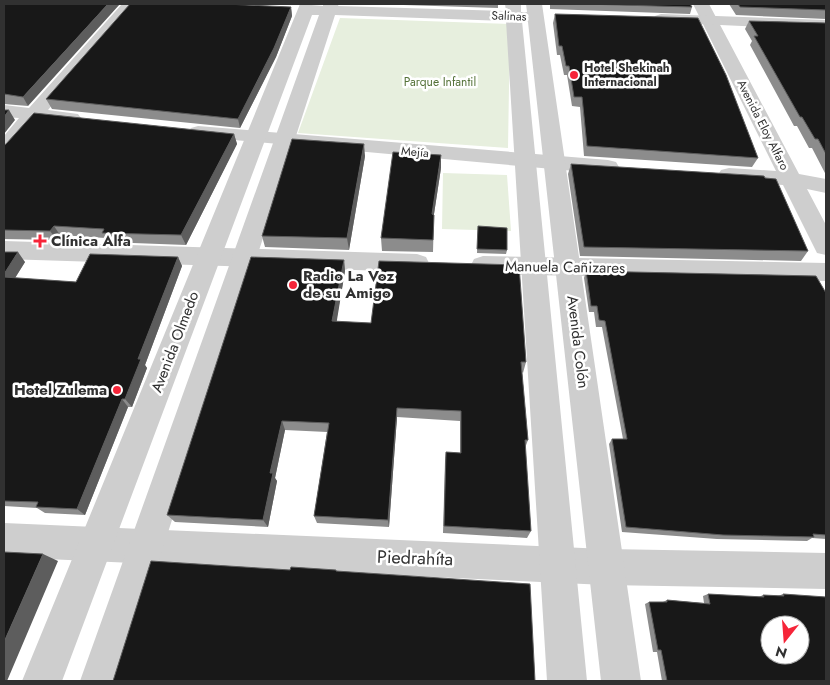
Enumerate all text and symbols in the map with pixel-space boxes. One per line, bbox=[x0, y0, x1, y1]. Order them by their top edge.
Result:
street label: Salinas bbox=[491, 6, 527, 26]
place label: Hotel Shekinah Internacional bbox=[584, 59, 670, 91]
marker: Hotel Shekinah Internacional bbox=[568, 69, 580, 81]
park label: Parque Infantil bbox=[404, 73, 476, 91]
street label: Avenida Eloy Alfaro bbox=[732, 77, 794, 174]
street label: Mejía bbox=[400, 142, 430, 162]
place label: Clínica Alfa bbox=[51, 230, 131, 252]
marker: Clínica Alfa bbox=[33, 234, 47, 248]
street label: Manuela Cañizares bbox=[505, 255, 625, 279]
place label: Radio La Voz de su Amigo bbox=[303, 265, 394, 304]
marker: Radio La Voz de su Amigo bbox=[287, 279, 299, 291]
street label: Avenida Olmedo bbox=[146, 288, 204, 396]
street label: Avenida Colón bbox=[561, 294, 595, 390]
place label: Hotel Zulema bbox=[14, 379, 107, 401]
marker: Hotel Zulema bbox=[111, 384, 123, 396]
street label: Piedrahíta bbox=[377, 544, 453, 572]
north arrow bbox=[760, 615, 810, 665]
text: N bbox=[773, 641, 789, 664]

